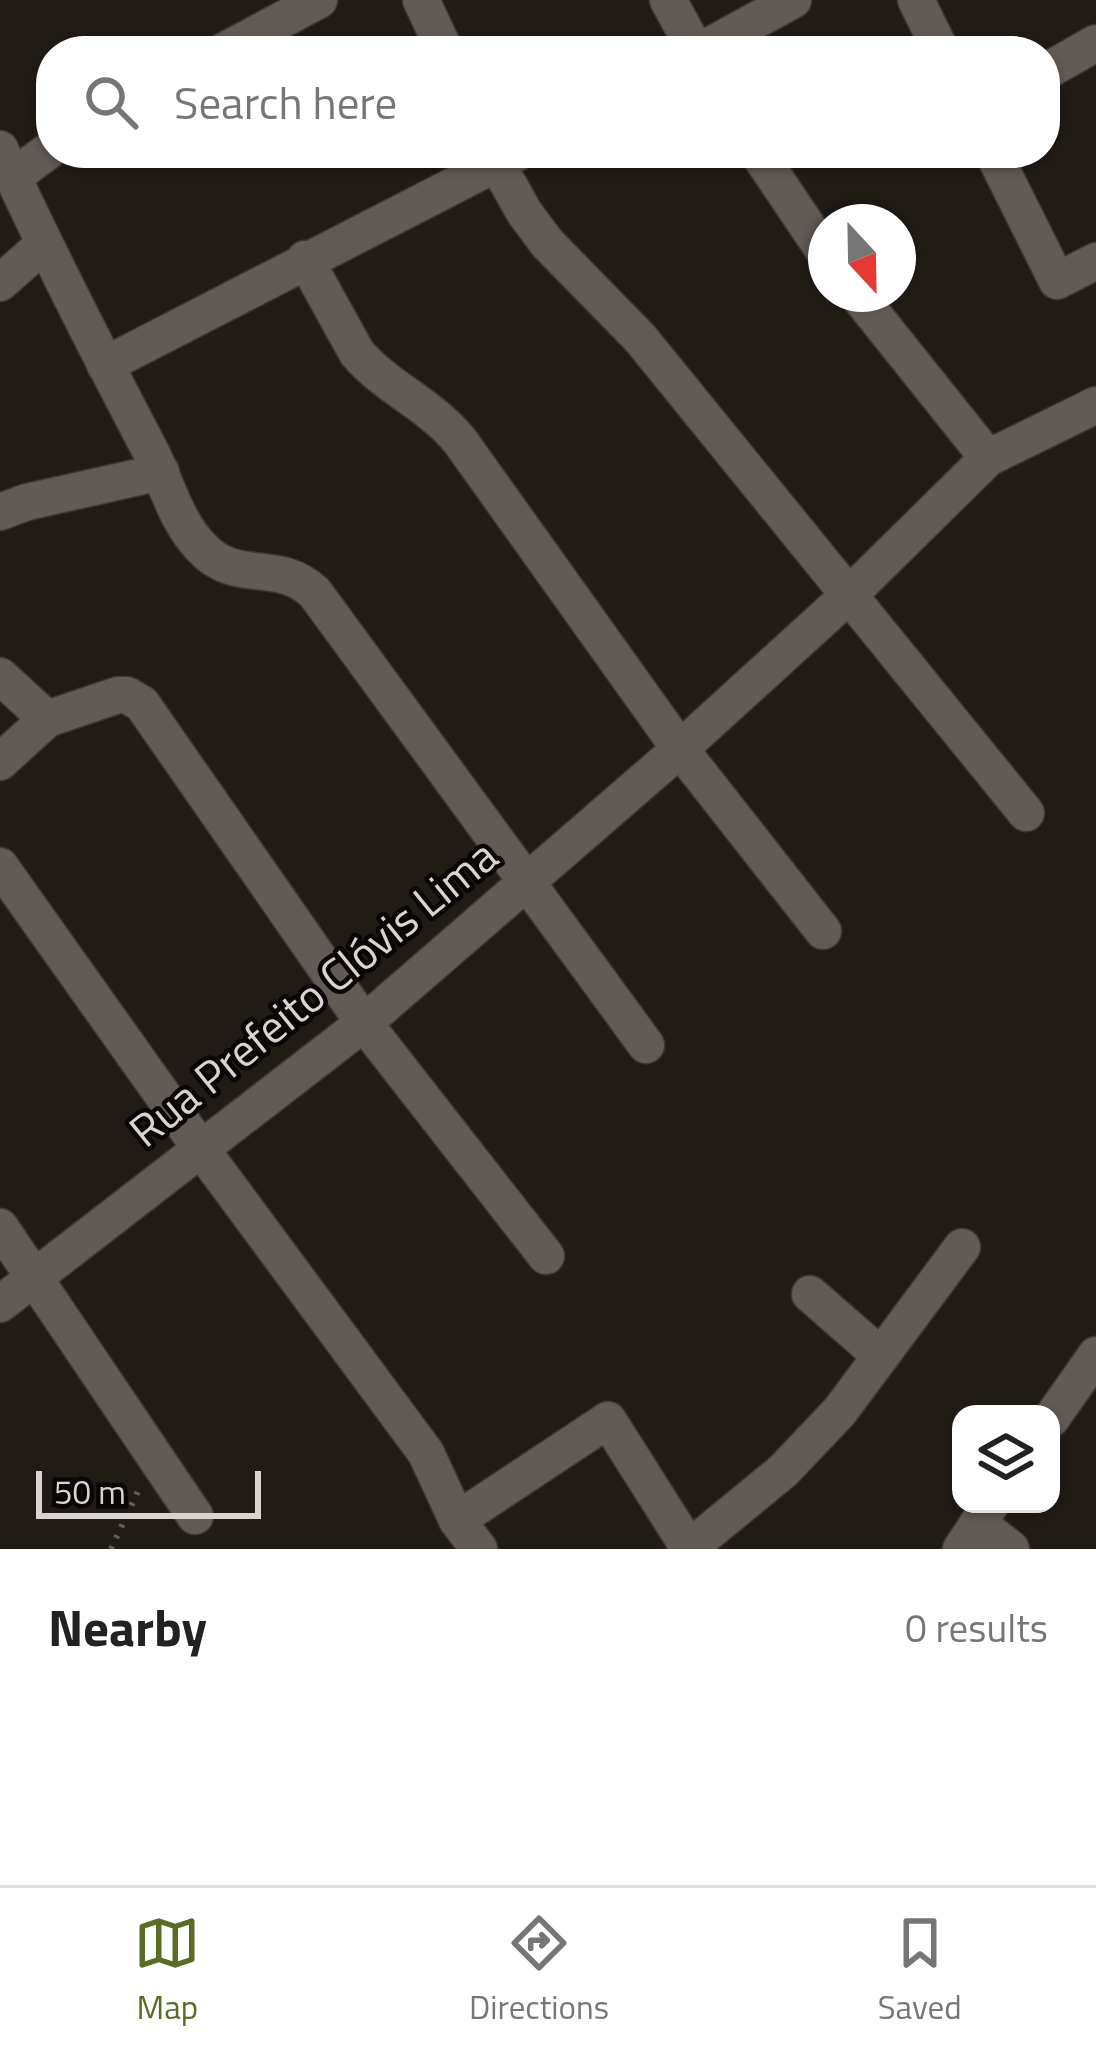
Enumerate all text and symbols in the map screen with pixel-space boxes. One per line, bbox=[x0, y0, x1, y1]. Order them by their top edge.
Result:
search box bbox=[36, 36, 1060, 168]
text: Search here bbox=[174, 68, 397, 136]
icon: search bbox=[78, 69, 144, 135]
north arrow bbox=[808, 204, 916, 312]
street label: Rua Prefeito Clóvis Lima bbox=[113, 822, 511, 1162]
map controls bbox=[952, 1405, 1060, 1513]
button: layers bbox=[952, 1405, 1060, 1513]
scale bar bbox=[36, 1465, 261, 1518]
text: 50 m bbox=[54, 1467, 126, 1517]
text: Nearby bbox=[48, 1588, 207, 1666]
text: 0 results bbox=[905, 1598, 1048, 1657]
tab: Map bbox=[134, 1910, 200, 2032]
tab: Directions bbox=[469, 1910, 609, 2032]
tab: Saved bbox=[878, 1910, 962, 2032]

